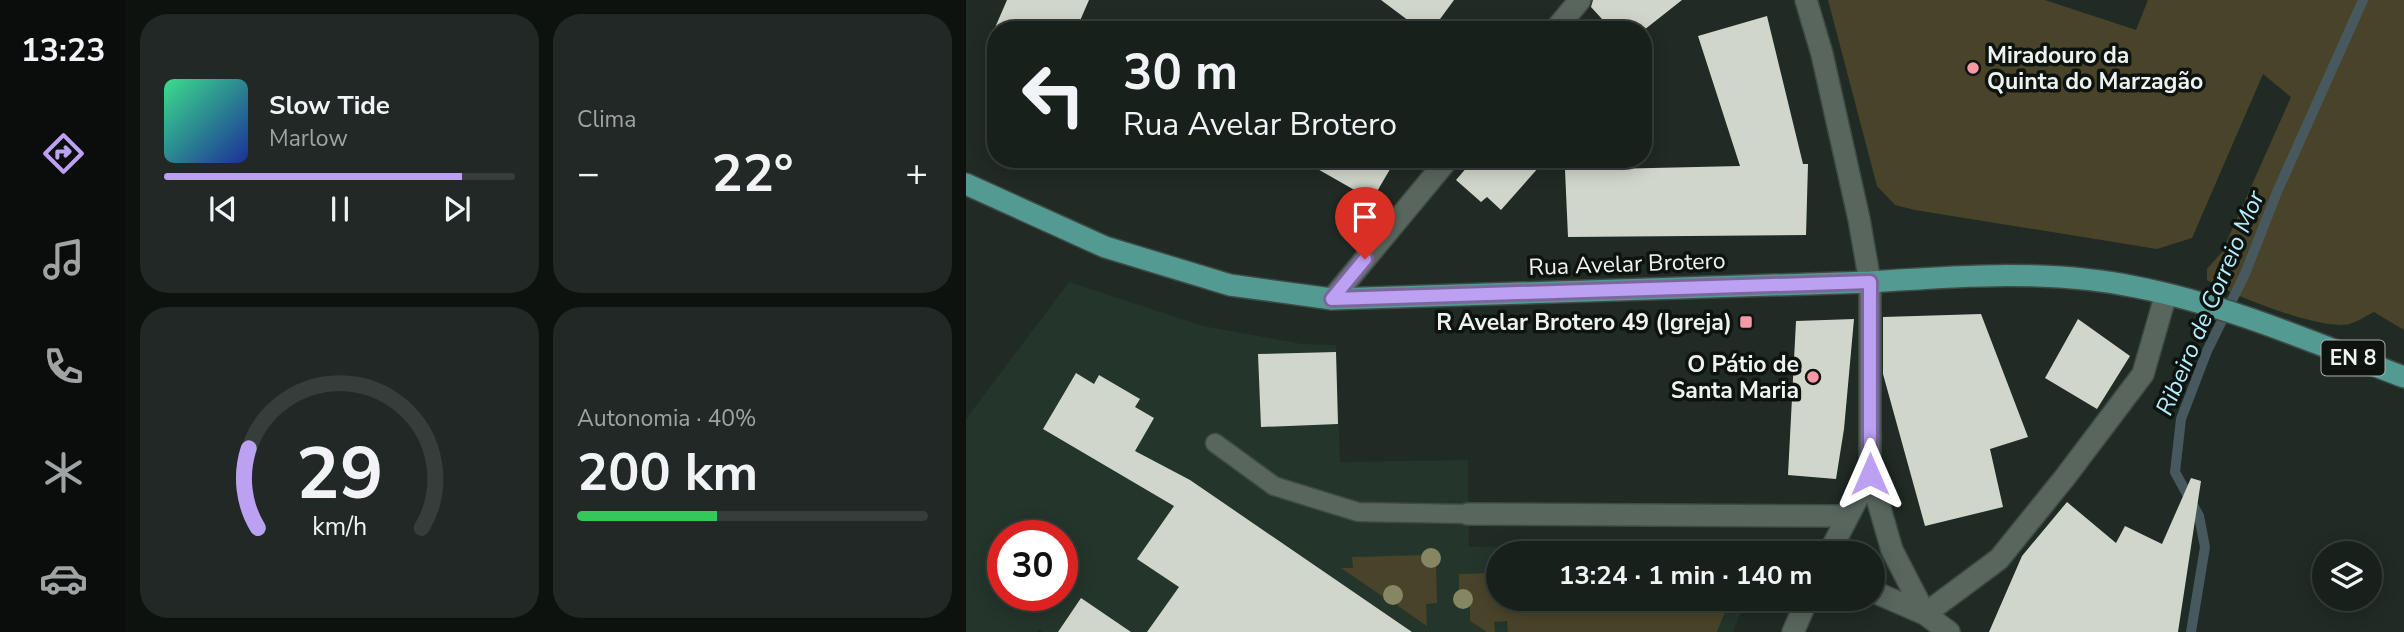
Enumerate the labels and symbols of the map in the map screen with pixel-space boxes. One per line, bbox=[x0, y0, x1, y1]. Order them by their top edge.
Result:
place label: Miradouro da Quinta do Marzagão bbox=[1987, 40, 2203, 97]
marker: Miradouro da Quinta do Marzagão bbox=[1965, 60, 1981, 76]
water label: Ribeiro de Correio Mor bbox=[2148, 185, 2272, 420]
pin bbox=[1335, 187, 1395, 259]
street label: Rua Avelar Brotero bbox=[1528, 245, 1726, 283]
place label: R Avelar Brotero 49 (Igreja) bbox=[1436, 307, 1732, 338]
marker: R Avelar Brotero 49 (Igreja) bbox=[1738, 314, 1754, 330]
road number: EN 8 bbox=[2322, 340, 2384, 376]
place label: O Pátio de Santa Maria bbox=[1671, 349, 1799, 406]
marker: O Pátio de Santa Maria bbox=[1805, 369, 1821, 385]
position arrow bbox=[1833, 437, 1907, 511]
speed limit sign: 30 bbox=[987, 520, 1078, 611]

